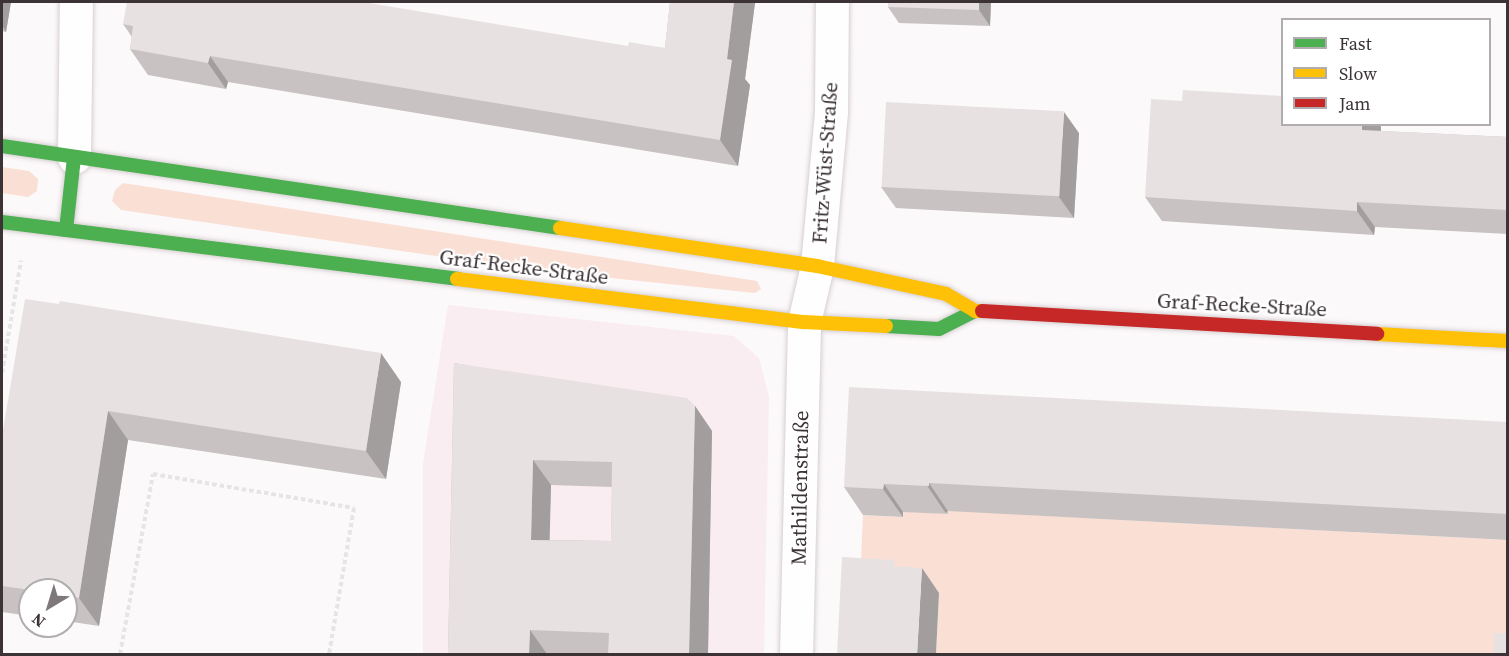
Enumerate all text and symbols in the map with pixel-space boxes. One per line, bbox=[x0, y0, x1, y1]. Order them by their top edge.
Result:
legend bbox=[1281, 18, 1491, 126]
text: Fast bbox=[1339, 31, 1372, 56]
text: Slow bbox=[1339, 61, 1377, 86]
street label: Fritz-Wüst-Straße bbox=[807, 81, 843, 245]
text: Jam bbox=[1339, 91, 1371, 116]
street label: Graf-Recke-Straße bbox=[438, 244, 610, 290]
street label: Graf-Recke-Straße bbox=[1156, 288, 1328, 322]
street label: Mathildenstraße bbox=[786, 410, 814, 566]
north arrow bbox=[18, 578, 78, 638]
text: N bbox=[27, 608, 50, 633]

